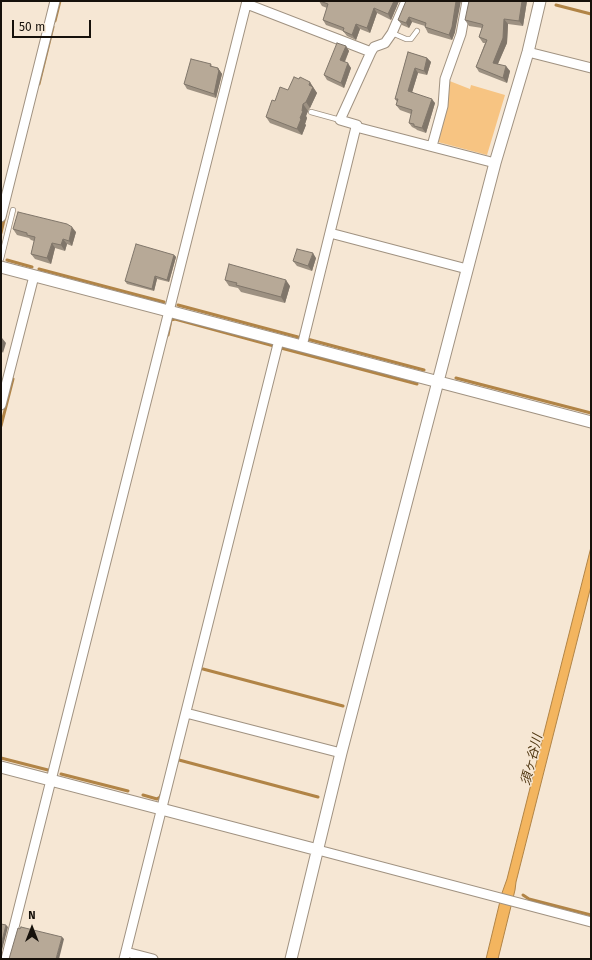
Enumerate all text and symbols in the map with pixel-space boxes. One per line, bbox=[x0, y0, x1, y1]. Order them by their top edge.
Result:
scale bar bbox=[14, 12, 93, 38]
text: 50 m bbox=[19, 20, 45, 34]
water label: 須ヶ谷川 bbox=[518, 733, 546, 787]
north arrow bbox=[12, 908, 52, 948]
text: N bbox=[28, 909, 36, 922]

